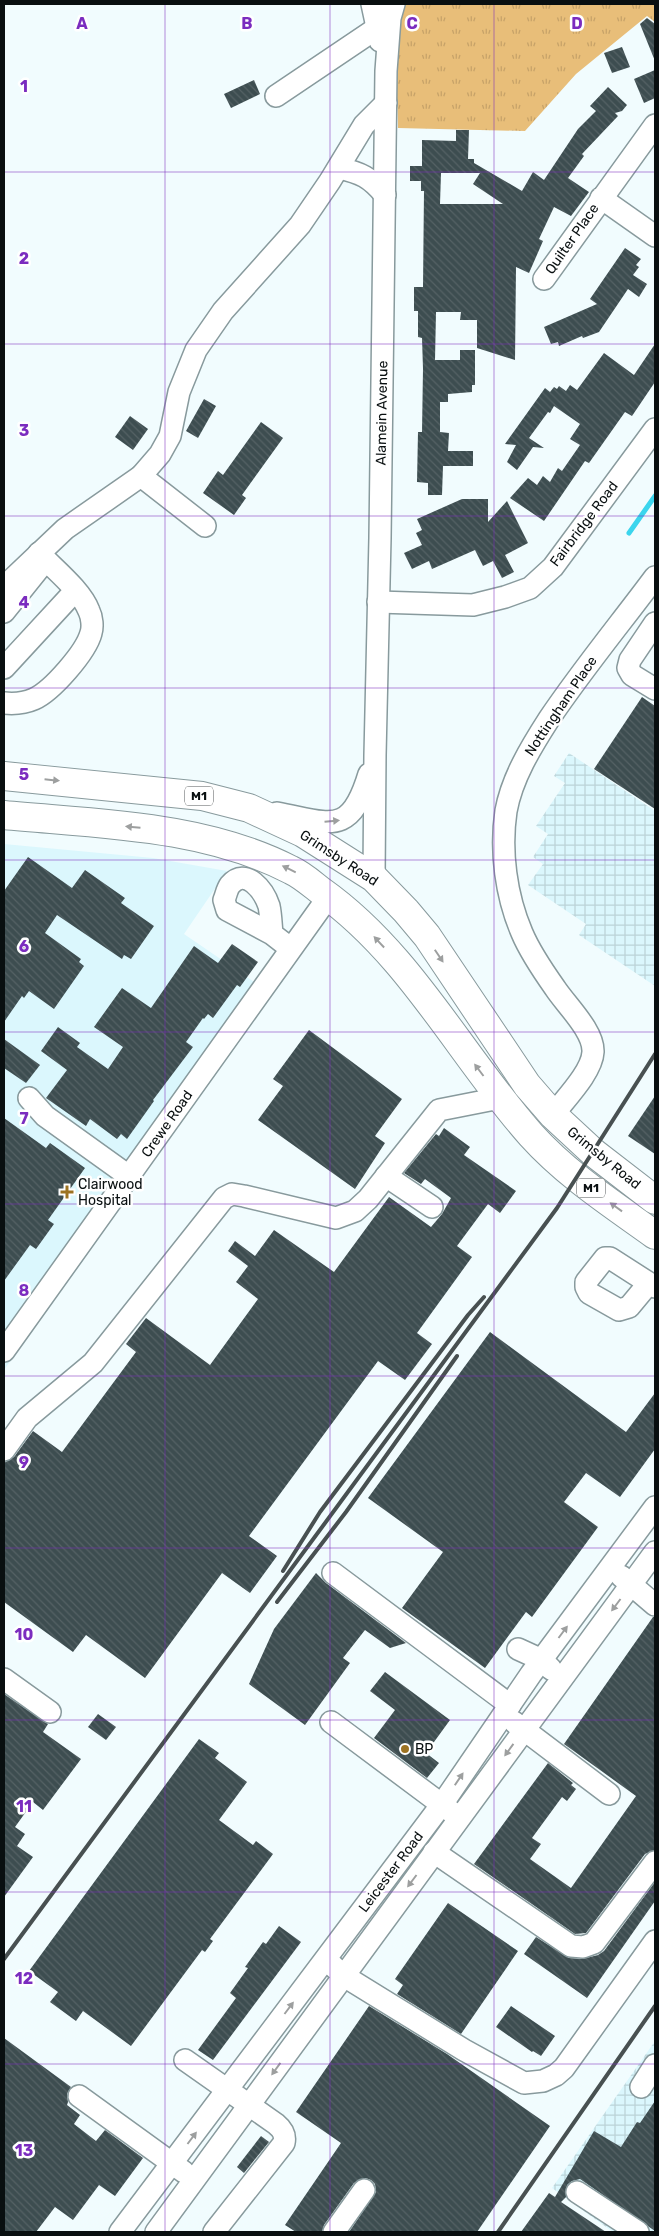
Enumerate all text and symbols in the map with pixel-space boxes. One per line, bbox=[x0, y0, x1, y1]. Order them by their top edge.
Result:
text: A bbox=[76, 14, 88, 33]
text: B bbox=[241, 14, 253, 33]
text: C bbox=[406, 14, 418, 33]
text: D bbox=[571, 14, 583, 33]
text: 1 bbox=[20, 77, 28, 96]
street label: Quilter Place bbox=[541, 200, 603, 278]
text: 2 bbox=[19, 249, 29, 268]
street label: Alamein Avenue bbox=[373, 360, 391, 466]
text: 3 bbox=[19, 421, 29, 440]
street label: Fairbridge Road bbox=[546, 478, 622, 570]
text: 4 bbox=[19, 593, 30, 612]
street label: Nottingham Place bbox=[521, 653, 601, 759]
text: 5 bbox=[19, 765, 29, 784]
one-way arrow bbox=[45, 776, 61, 784]
road number: M1 bbox=[185, 786, 213, 806]
one-way arrow bbox=[324, 817, 340, 825]
one-way arrow bbox=[125, 823, 141, 831]
street label: Grimsby Road bbox=[297, 826, 381, 890]
one-way arrow bbox=[282, 865, 296, 873]
one-way arrow bbox=[373, 936, 385, 948]
text: 6 bbox=[19, 937, 29, 956]
one-way arrow bbox=[434, 949, 444, 962]
one-way arrow bbox=[474, 1063, 484, 1077]
street label: Crewe Road bbox=[138, 1087, 196, 1161]
text: 7 bbox=[19, 1109, 29, 1128]
street label: Grimsby Road bbox=[564, 1123, 644, 1193]
place label: Clairwood Hospital bbox=[78, 1176, 143, 1209]
road number: M1 bbox=[577, 1178, 605, 1198]
marker: Clairwood Hospital bbox=[60, 1185, 74, 1199]
one-way arrow bbox=[609, 1202, 623, 1212]
text: 8 bbox=[19, 1281, 30, 1300]
text: 9 bbox=[19, 1453, 29, 1472]
one-way arrow bbox=[611, 1598, 621, 1612]
text: 10 bbox=[15, 1625, 34, 1644]
one-way arrow bbox=[557, 1626, 568, 1639]
place label: BP bbox=[415, 1741, 433, 1758]
marker: BP bbox=[399, 1743, 411, 1755]
one-way arrow bbox=[504, 1743, 514, 1757]
one-way arrow bbox=[454, 1772, 464, 1786]
text: 11 bbox=[16, 1797, 32, 1816]
street label: Leicester Road bbox=[355, 1828, 427, 1916]
one-way arrow bbox=[407, 1874, 418, 1887]
text: 12 bbox=[15, 1969, 33, 1988]
one-way arrow bbox=[284, 2002, 295, 2015]
one-way arrow bbox=[271, 2062, 281, 2076]
one-way arrow bbox=[187, 2131, 197, 2145]
text: 13 bbox=[15, 2141, 33, 2160]

